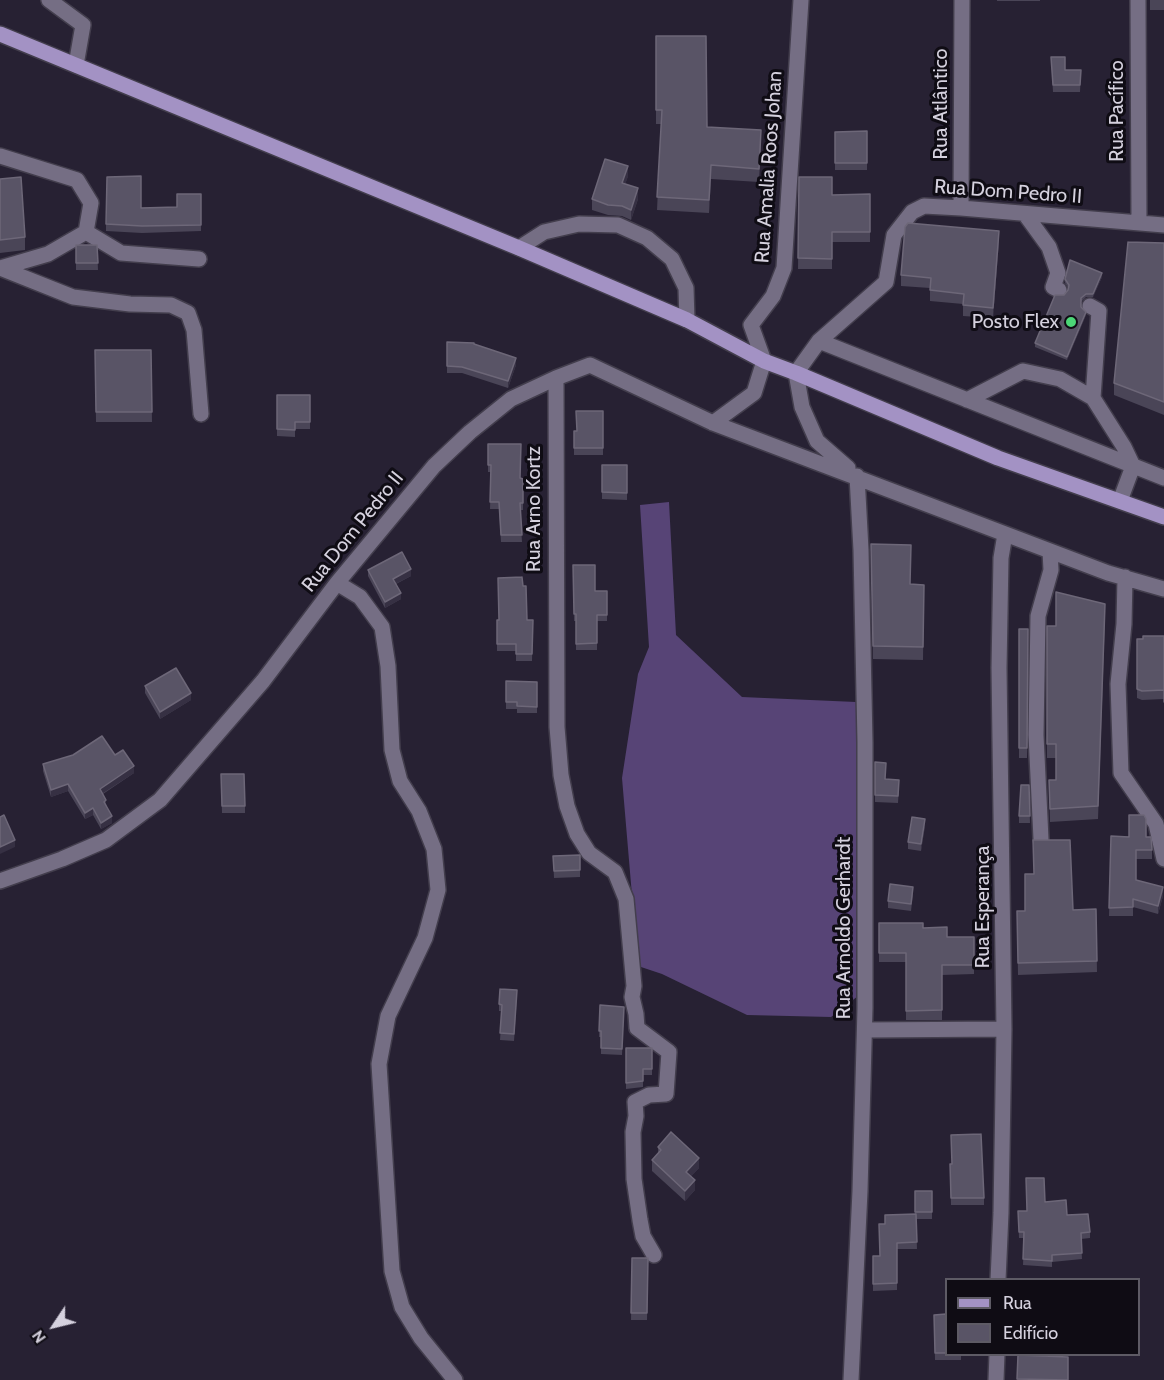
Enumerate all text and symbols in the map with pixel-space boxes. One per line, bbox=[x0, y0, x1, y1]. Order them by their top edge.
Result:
street label: Rua Atlântico bbox=[929, 48, 953, 160]
street label: Rua Pacífico bbox=[1105, 60, 1129, 162]
street label: Rua Amalia Roos Johan bbox=[750, 70, 788, 264]
street label: Rua Dom Pedro II bbox=[933, 175, 1083, 209]
place label: Posto Flex bbox=[972, 310, 1059, 334]
marker: Posto Flex bbox=[1064, 315, 1078, 329]
street label: Rua Arno Kortz bbox=[522, 446, 546, 572]
street label: Rua Dom Pedro II bbox=[297, 467, 409, 597]
street label: Rua Arnoldo Gerhardt bbox=[832, 837, 856, 1019]
street label: Rua Esperança bbox=[971, 846, 995, 968]
legend bbox=[945, 1278, 1140, 1356]
text: Rua bbox=[1003, 1292, 1032, 1314]
north arrow bbox=[24, 1296, 84, 1356]
text: Edifício bbox=[1003, 1322, 1058, 1344]
text: N bbox=[28, 1327, 50, 1347]

